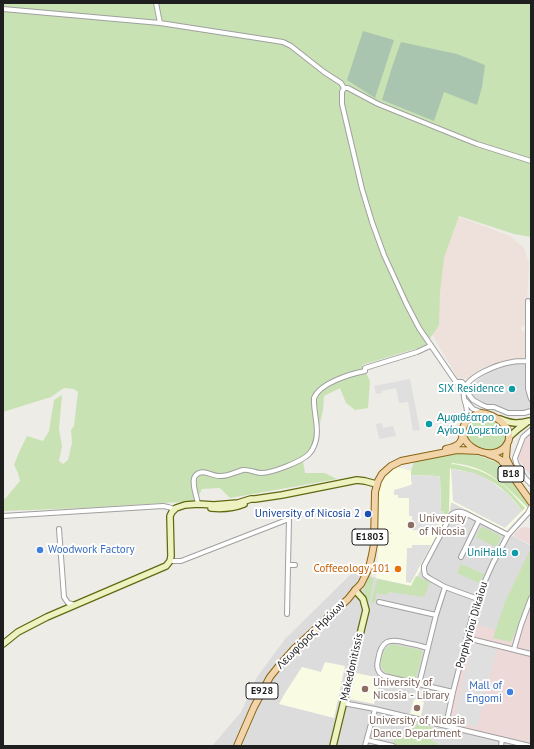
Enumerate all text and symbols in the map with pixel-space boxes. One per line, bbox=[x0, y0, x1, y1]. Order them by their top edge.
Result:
place label: SIX Residence bbox=[438, 382, 504, 396]
marker: SIX Residence bbox=[507, 384, 517, 394]
place label: Αμφιθέατρο Αγίου Δομετίου bbox=[437, 411, 509, 437]
marker: Αμφιθέατρο Αγίου Δομετίου bbox=[424, 419, 434, 429]
road number: B18 bbox=[498, 466, 524, 482]
place label: University of Nicosia 2 bbox=[255, 507, 360, 521]
marker: University of Nicosia 2 bbox=[363, 509, 373, 519]
place label: University of Nicosia bbox=[419, 512, 466, 538]
marker: University of Nicosia bbox=[406, 520, 416, 530]
road number: E1803 bbox=[352, 529, 388, 545]
place label: Woodwork Factory bbox=[48, 543, 135, 557]
marker: Woodwork Factory bbox=[35, 545, 45, 555]
place label: UniHalls bbox=[467, 546, 507, 560]
marker: UniHalls bbox=[510, 548, 520, 558]
place label: Coffeeology 101 bbox=[314, 562, 390, 576]
marker: Coffeeology 101 bbox=[393, 564, 403, 574]
street label: Porphyriou Dikaiou bbox=[453, 580, 491, 670]
street label: Λεωφόρος Ηρώων bbox=[274, 598, 348, 672]
street label: Makedonitissis bbox=[338, 632, 366, 702]
place label: University of Nicosia - Library bbox=[373, 676, 449, 702]
place label: Mall of Engomi bbox=[466, 679, 502, 705]
road number: E928 bbox=[246, 683, 278, 699]
marker: University of Nicosia - Library bbox=[360, 684, 370, 694]
marker: Mall of Engomi bbox=[505, 687, 515, 697]
marker: University of Nicosia Dance Department bbox=[412, 703, 422, 713]
place label: University of Nicosia Dance Department bbox=[369, 714, 465, 740]

